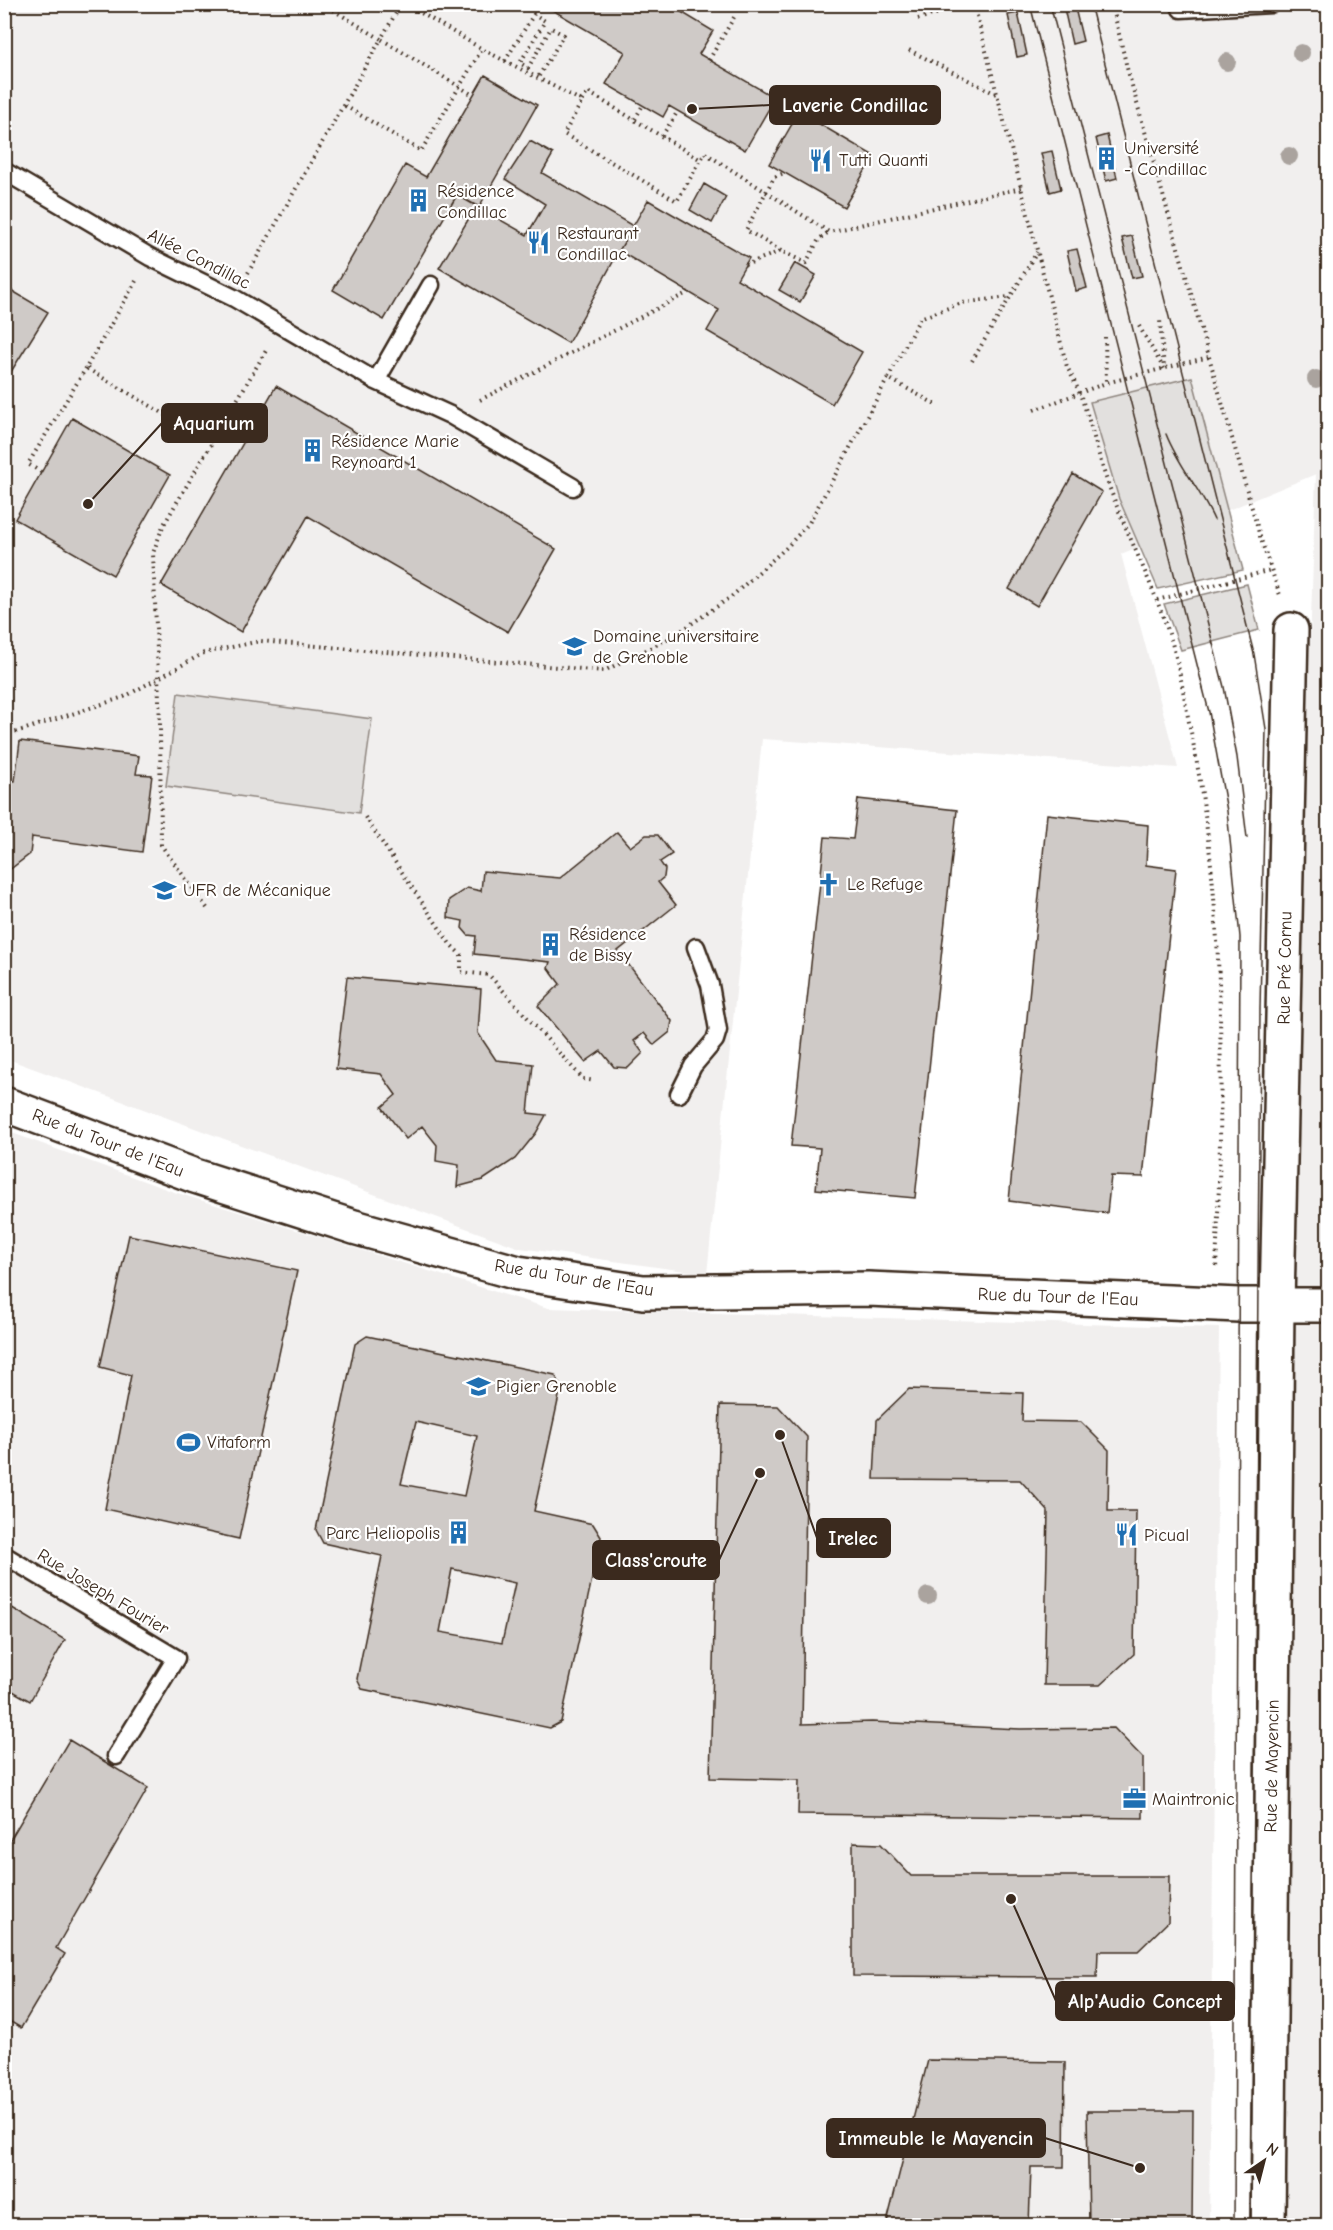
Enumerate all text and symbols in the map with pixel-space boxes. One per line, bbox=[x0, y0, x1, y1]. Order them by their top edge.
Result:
callout: Laverie Condillac bbox=[770, 86, 940, 124]
text: Laverie Condillac bbox=[782, 94, 928, 117]
place label: Université - Condillac bbox=[1124, 138, 1208, 180]
building icon: Université - Condillac bbox=[1093, 145, 1119, 171]
restaurant icon: Tutti Quanti bbox=[808, 147, 834, 173]
place label: Tutti Quanti bbox=[839, 150, 928, 171]
place label: Résidence Condillac bbox=[437, 181, 514, 223]
building icon: Résidence Condillac bbox=[406, 188, 432, 214]
place label: Restaurant Condillac bbox=[557, 223, 639, 265]
street label: Allée Condillac bbox=[144, 224, 254, 294]
restaurant icon: Restaurant Condillac bbox=[526, 230, 552, 256]
callout: Aquarium bbox=[162, 404, 267, 442]
text: Aquarium bbox=[174, 412, 254, 435]
place label: Résidence Marie Reynoard 1 bbox=[331, 431, 459, 473]
building icon: Résidence Marie Reynoard 1 bbox=[300, 438, 326, 464]
place label: Domaine universitaire de Grenoble bbox=[593, 626, 759, 668]
school or university icon: Domaine universitaire de Grenoble bbox=[562, 633, 588, 659]
church icon: Le Refuge bbox=[816, 871, 842, 897]
place label: Le Refuge bbox=[847, 874, 923, 895]
school or university icon: UFR de Mécanique bbox=[152, 877, 178, 903]
place label: UFR de Mécanique bbox=[183, 880, 331, 901]
street label: Rue Pré Cornu bbox=[1274, 911, 1296, 1025]
place label: Résidence de Bissy bbox=[569, 924, 646, 966]
building icon: Résidence de Bissy bbox=[538, 931, 564, 957]
street label: Rue du Tour de l'Eau bbox=[29, 1104, 187, 1182]
street label: Rue du Tour de l'Eau bbox=[493, 1255, 655, 1301]
street label: Rue du Tour de l'Eau bbox=[977, 1284, 1139, 1310]
school or university icon: Pigier Grenoble bbox=[465, 1373, 491, 1399]
place label: Pigier Grenoble bbox=[496, 1376, 617, 1397]
sports icon: Vitaform bbox=[176, 1429, 202, 1455]
place label: Vitaform bbox=[207, 1432, 271, 1453]
callout: Irelec bbox=[817, 1519, 890, 1557]
building icon: Parc Heliopolis bbox=[445, 1520, 471, 1546]
restaurant icon: Picual bbox=[1113, 1522, 1139, 1548]
place label: Parc Heliopolis bbox=[326, 1523, 440, 1544]
place label: Picual bbox=[1144, 1525, 1189, 1546]
text: Irelec bbox=[828, 1527, 878, 1550]
callout: Class'croute bbox=[593, 1541, 719, 1579]
street label: Rue Joseph Fourier bbox=[33, 1544, 173, 1640]
text: Class'croute bbox=[605, 1549, 707, 1572]
street label: Rue de Mayencin bbox=[1260, 1699, 1284, 1833]
office icon: Maintronic bbox=[1121, 1786, 1147, 1812]
place label: Maintronic bbox=[1152, 1789, 1235, 1810]
callout: Alp'Audio Concept bbox=[1056, 1982, 1234, 2020]
text: Alp'Audio Concept bbox=[1068, 1990, 1222, 2013]
callout: Immeuble le Mayencin bbox=[827, 2119, 1045, 2157]
text: Immeuble le Mayencin bbox=[839, 2127, 1033, 2150]
north arrow bbox=[1234, 2131, 1294, 2191]
text: N bbox=[1263, 2139, 1281, 2160]

